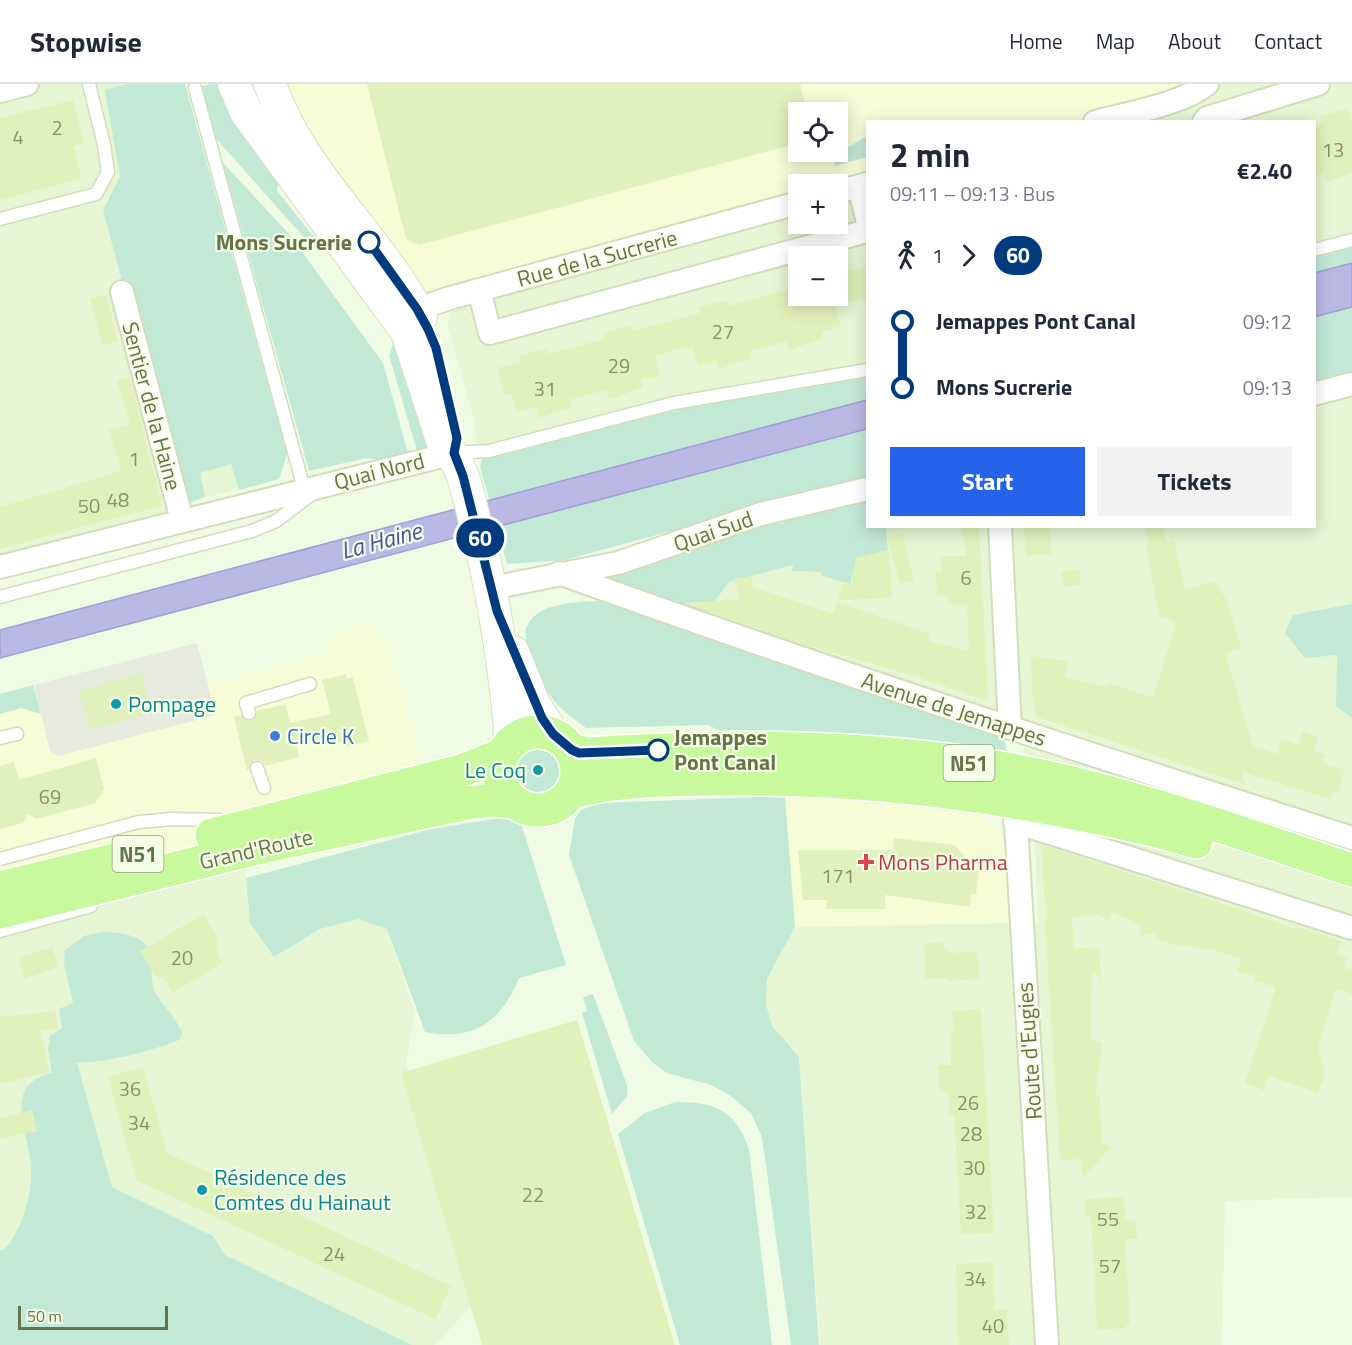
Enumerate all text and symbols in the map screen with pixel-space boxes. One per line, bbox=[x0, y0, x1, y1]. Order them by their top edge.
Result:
text: Stopwise bbox=[30, 20, 142, 63]
text: Home bbox=[1009, 25, 1063, 57]
text: Map bbox=[1096, 25, 1135, 57]
text: About bbox=[1168, 25, 1221, 57]
text: Contact bbox=[1254, 25, 1322, 57]
map controls bbox=[788, 102, 848, 306]
button: locate bbox=[788, 102, 848, 162]
house number: 2 bbox=[51, 112, 63, 143]
house number: 4 bbox=[12, 121, 24, 152]
text: 2 min bbox=[890, 130, 970, 180]
house number: 13 bbox=[1322, 134, 1344, 165]
text: €2.40 bbox=[1237, 154, 1292, 188]
button: + bbox=[788, 174, 848, 234]
text: 09:11 – 09:13 · Bus bbox=[890, 178, 1055, 209]
street label: Rue de la Sucrerie bbox=[513, 220, 681, 296]
place label: Mons Sucrerie bbox=[216, 225, 352, 259]
marker: Mons Sucrerie bbox=[358, 231, 380, 253]
icon: walk bbox=[890, 239, 923, 272]
icon: forward bbox=[952, 239, 985, 272]
text: 60 bbox=[1006, 239, 1030, 271]
text: 1 bbox=[932, 240, 943, 271]
button: − bbox=[788, 246, 848, 306]
text: Jemappes Pont Canal bbox=[936, 304, 1136, 338]
text: 09:12 bbox=[1243, 306, 1292, 337]
house number: 27 bbox=[712, 316, 734, 347]
street label: Sentier de la Haine bbox=[113, 318, 191, 494]
house number: 29 bbox=[608, 350, 630, 381]
text: Mons Sucrerie bbox=[936, 370, 1072, 404]
text: 09:13 bbox=[1243, 372, 1292, 403]
house number: 31 bbox=[534, 373, 556, 404]
house number: 1 bbox=[128, 443, 140, 474]
street label: Quai Nord bbox=[330, 443, 428, 499]
button: Start bbox=[890, 447, 1085, 516]
button: Tickets bbox=[1097, 447, 1292, 516]
house number: 48 bbox=[107, 484, 129, 515]
house number: 50 bbox=[78, 490, 100, 521]
street label: Quai Sud bbox=[669, 502, 757, 560]
water label: La Haine bbox=[337, 511, 427, 568]
line badge: 60 bbox=[453, 518, 507, 558]
text: 60 bbox=[468, 522, 492, 554]
house number: 6 bbox=[960, 562, 972, 593]
street label: Avenue de Jemappes bbox=[857, 663, 1051, 755]
place label: Pompage bbox=[128, 687, 216, 721]
marker: Pompage bbox=[109, 697, 123, 711]
place label: Circle K bbox=[287, 719, 355, 753]
place label: Jemappes Pont Canal bbox=[674, 720, 776, 779]
marker: Circle K bbox=[268, 729, 282, 743]
marker: Jemappes Pont Canal bbox=[647, 739, 669, 761]
road number: N51 bbox=[944, 745, 994, 781]
place label: Le Coq bbox=[465, 753, 526, 787]
marker: Le Coq bbox=[531, 763, 545, 777]
house number: 69 bbox=[39, 781, 61, 812]
street label: Grand'Route bbox=[196, 819, 316, 879]
road number: N51 bbox=[112, 836, 164, 872]
place label: Mons Pharma bbox=[878, 845, 1008, 879]
marker: Mons Pharma bbox=[859, 855, 873, 869]
house number: 171 bbox=[821, 860, 855, 891]
house number: 20 bbox=[171, 942, 193, 973]
street label: Route d'Eugies bbox=[1007, 981, 1051, 1121]
house number: 36 bbox=[119, 1073, 141, 1104]
house number: 26 bbox=[957, 1087, 979, 1118]
house number: 34 bbox=[128, 1107, 150, 1138]
house number: 28 bbox=[960, 1118, 982, 1149]
house number: 30 bbox=[963, 1152, 985, 1183]
place label: Résidence des Comtes du Hainaut bbox=[214, 1160, 391, 1219]
house number: 22 bbox=[522, 1179, 544, 1210]
marker: Résidence des Comtes du Hainaut bbox=[195, 1183, 209, 1197]
house number: 32 bbox=[965, 1196, 987, 1227]
house number: 55 bbox=[1097, 1203, 1119, 1234]
house number: 24 bbox=[323, 1238, 345, 1269]
house number: 57 bbox=[1099, 1250, 1121, 1281]
house number: 34 bbox=[964, 1263, 986, 1294]
scale bar bbox=[18, 1303, 168, 1330]
text: 50 m bbox=[27, 1304, 62, 1328]
house number: 40 bbox=[982, 1310, 1004, 1341]

